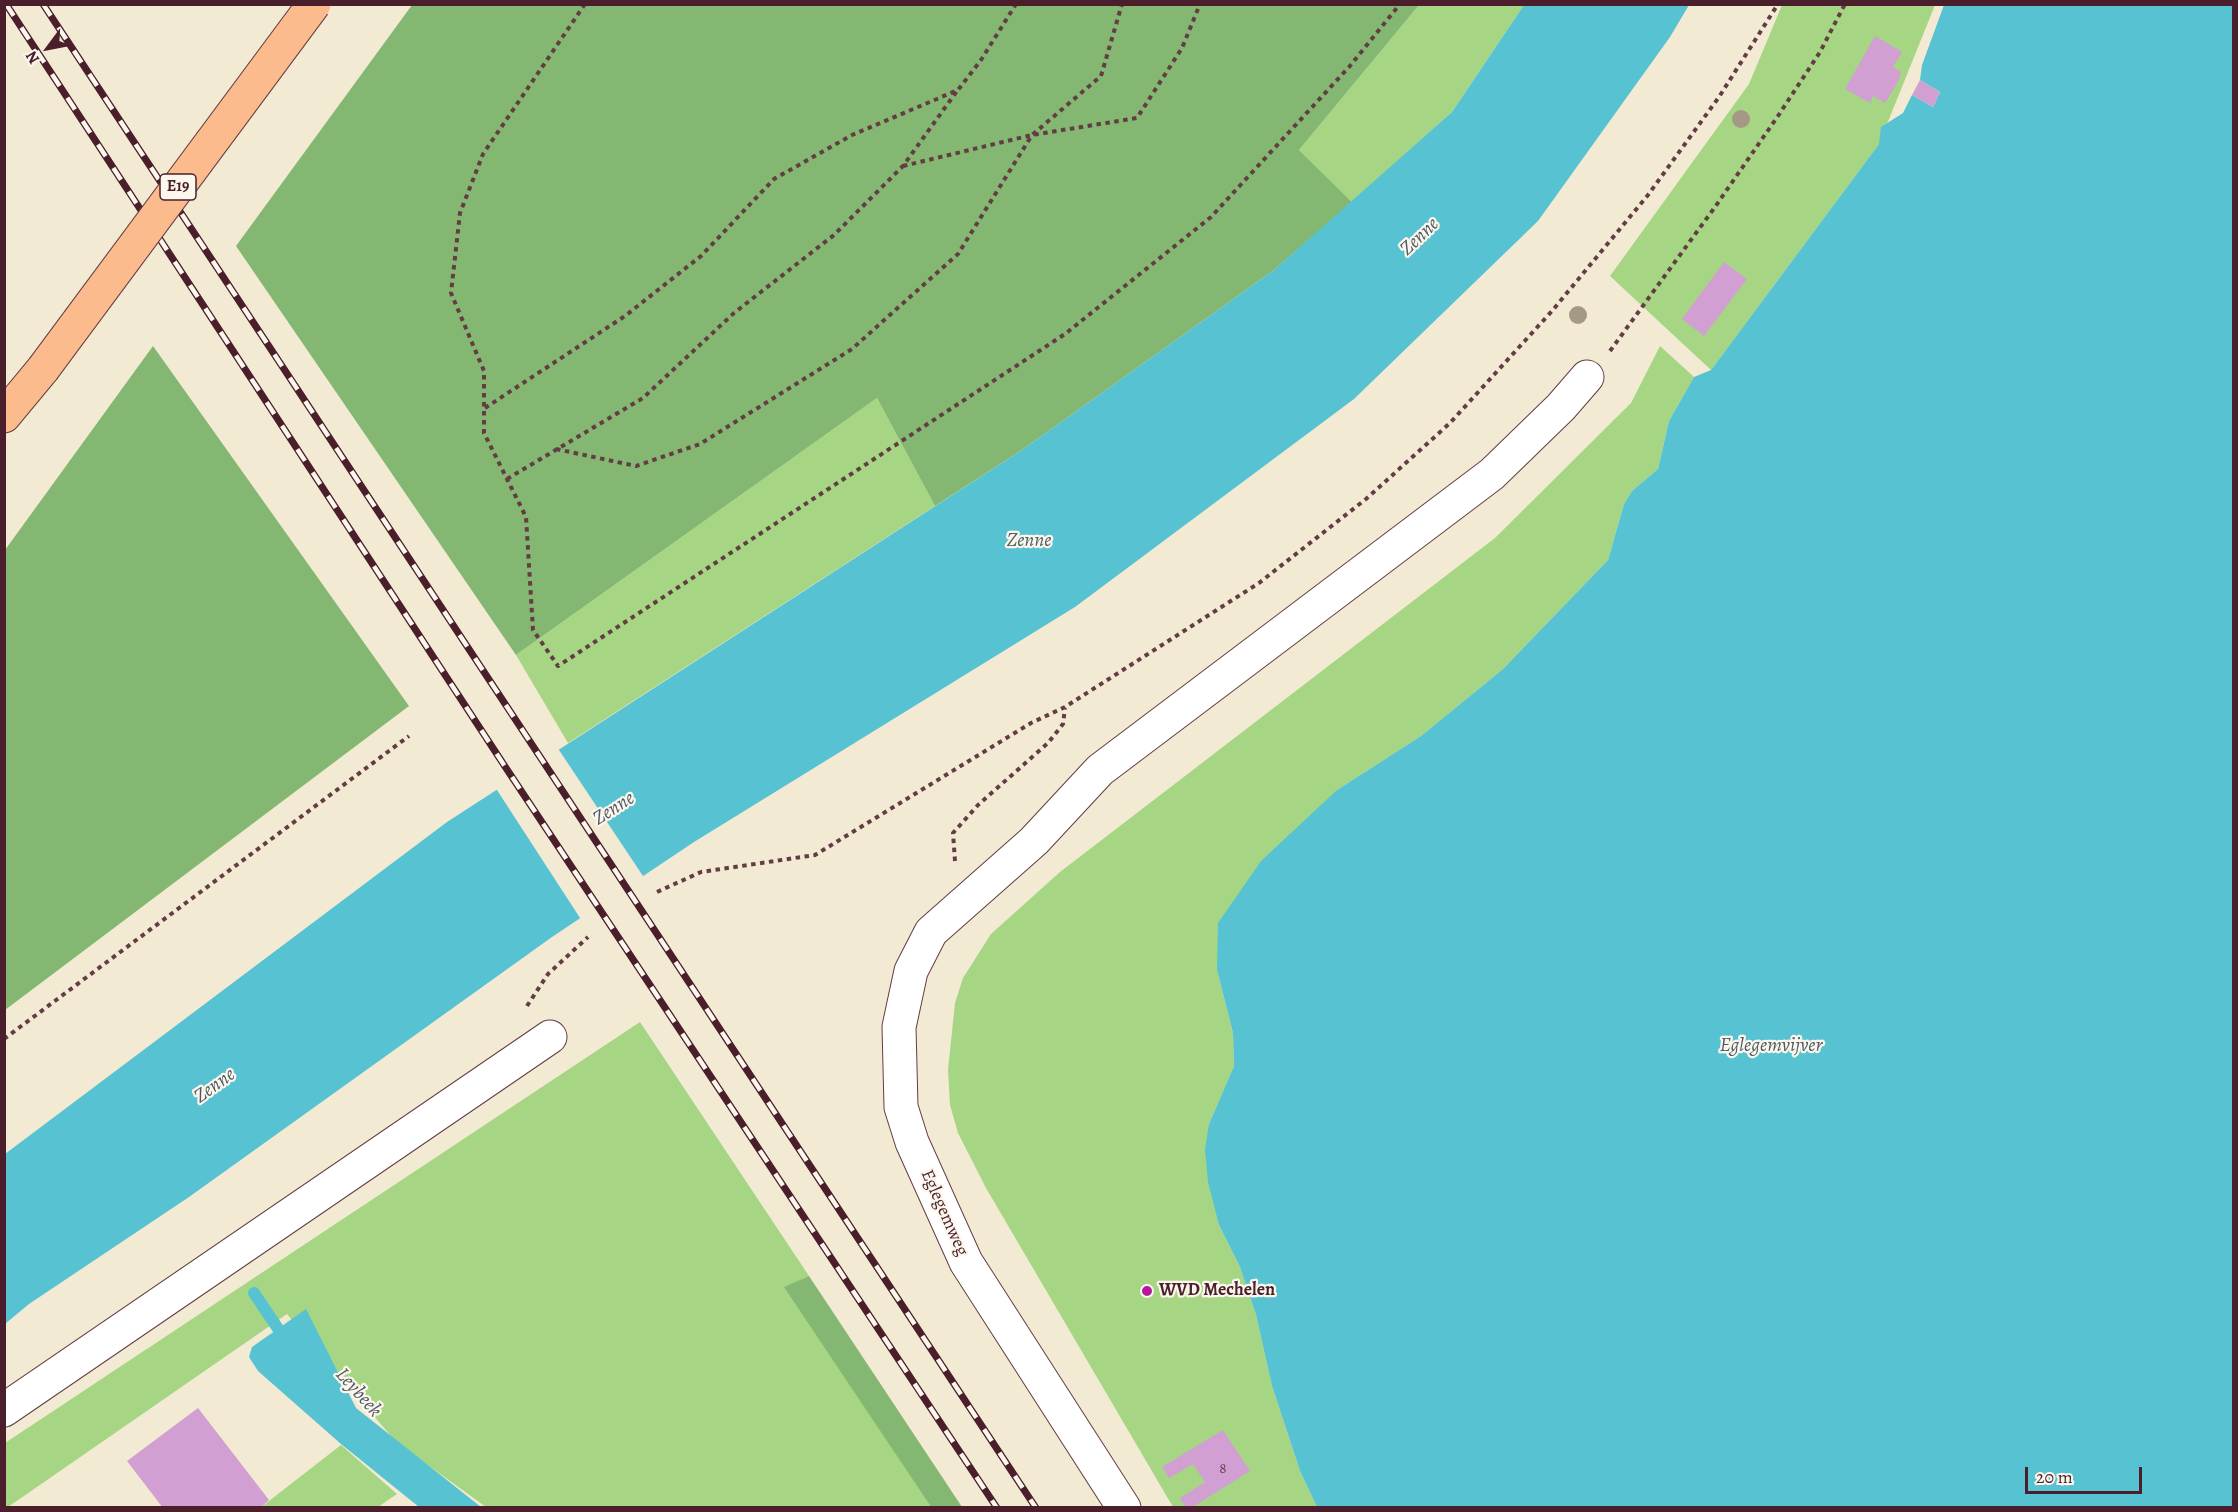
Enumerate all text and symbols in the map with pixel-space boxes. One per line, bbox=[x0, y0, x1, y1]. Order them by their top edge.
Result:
north arrow bbox=[18, 18, 78, 78]
text: N bbox=[20, 47, 45, 68]
road number: E19 bbox=[160, 174, 196, 200]
water label: Zenne bbox=[1396, 213, 1444, 261]
water label: Zenne bbox=[1007, 529, 1051, 553]
water label: Zenne bbox=[589, 787, 639, 831]
water label: Eglegemvijver bbox=[1720, 1034, 1822, 1058]
water label: Zenne bbox=[190, 1063, 240, 1109]
street label: Eglegemweg bbox=[915, 1166, 973, 1260]
place label: WVD Mechelen bbox=[1159, 1280, 1275, 1302]
marker: WVD Mechelen bbox=[1140, 1284, 1154, 1298]
water label: Leybeek bbox=[330, 1363, 386, 1423]
scale bar bbox=[2028, 1455, 2145, 1493]
house number: 8 bbox=[1219, 1460, 1227, 1478]
text: 20 m bbox=[2036, 1465, 2073, 1489]

